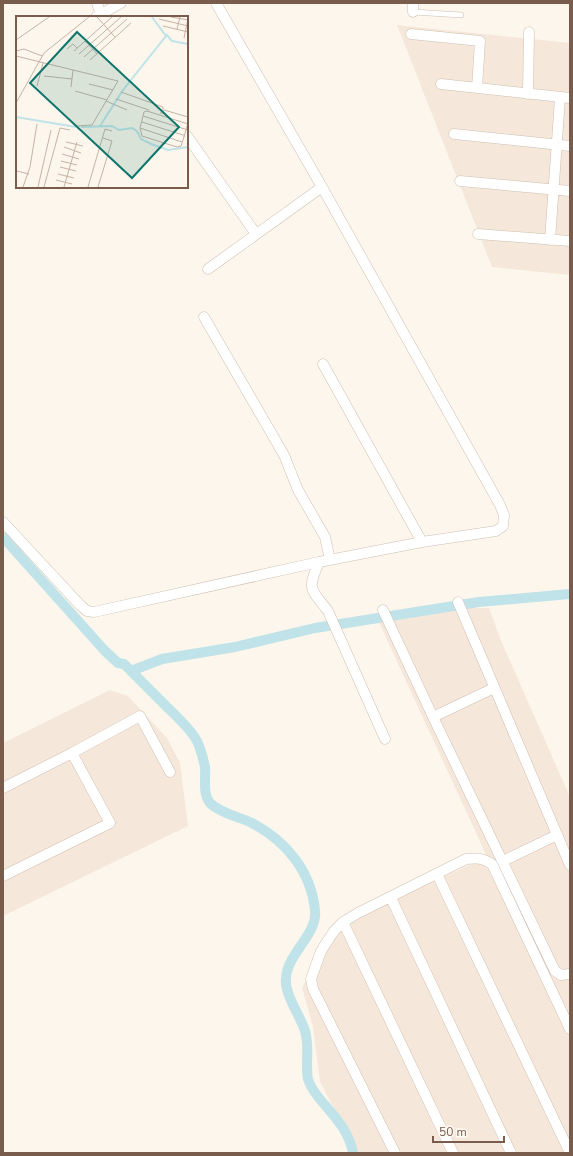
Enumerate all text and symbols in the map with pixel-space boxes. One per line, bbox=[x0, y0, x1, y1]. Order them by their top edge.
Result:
inset map bbox=[16, 16, 188, 188]
scale bar bbox=[433, 1118, 504, 1144]
text: 50 m bbox=[439, 1124, 467, 1140]

